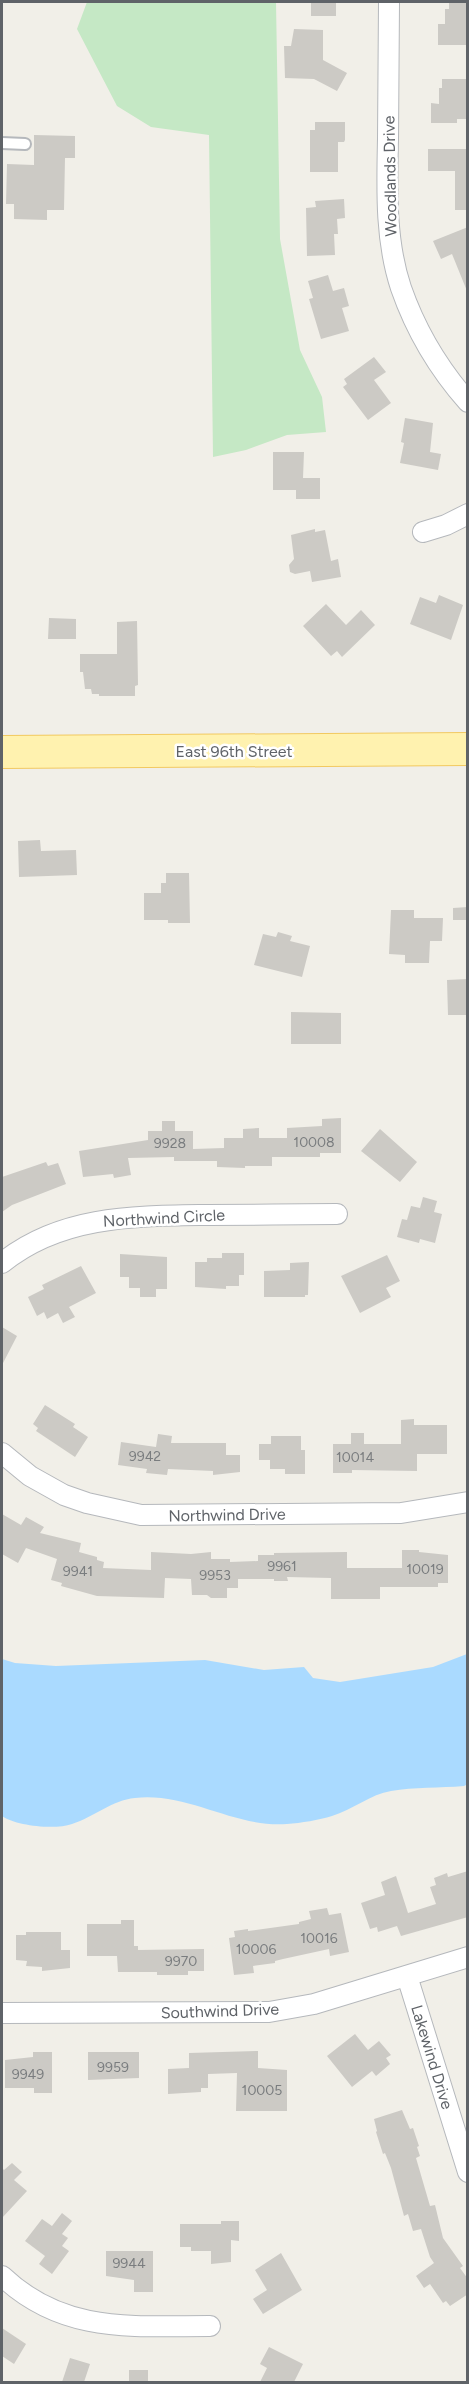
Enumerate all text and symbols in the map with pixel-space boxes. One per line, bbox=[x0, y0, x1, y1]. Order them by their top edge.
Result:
street label: Woodlands Drive bbox=[379, 115, 401, 237]
street label: East 96th Street bbox=[176, 742, 292, 761]
house number: 10008 bbox=[293, 1134, 335, 1151]
house number: 9928 bbox=[154, 1135, 186, 1152]
street label: Northwind Circle bbox=[103, 1205, 226, 1231]
house number: 9942 bbox=[129, 1448, 161, 1465]
house number: 10014 bbox=[336, 1449, 374, 1466]
street label: Northwind Drive bbox=[168, 1504, 286, 1526]
house number: 9961 bbox=[267, 1558, 297, 1575]
house number: 10019 bbox=[406, 1561, 444, 1578]
house number: 9941 bbox=[63, 1563, 93, 1580]
house number: 9953 bbox=[199, 1567, 231, 1584]
house number: 10016 bbox=[300, 1930, 338, 1947]
house number: 10006 bbox=[236, 1941, 276, 1958]
house number: 9970 bbox=[165, 1953, 197, 1970]
street label: Southwind Drive bbox=[161, 1999, 280, 2023]
street label: Lakewind Drive bbox=[407, 2003, 457, 2112]
house number: 9959 bbox=[97, 2059, 129, 2076]
house number: 9949 bbox=[12, 2066, 44, 2083]
house number: 10005 bbox=[242, 2082, 282, 2099]
house number: 9944 bbox=[112, 2255, 146, 2272]

